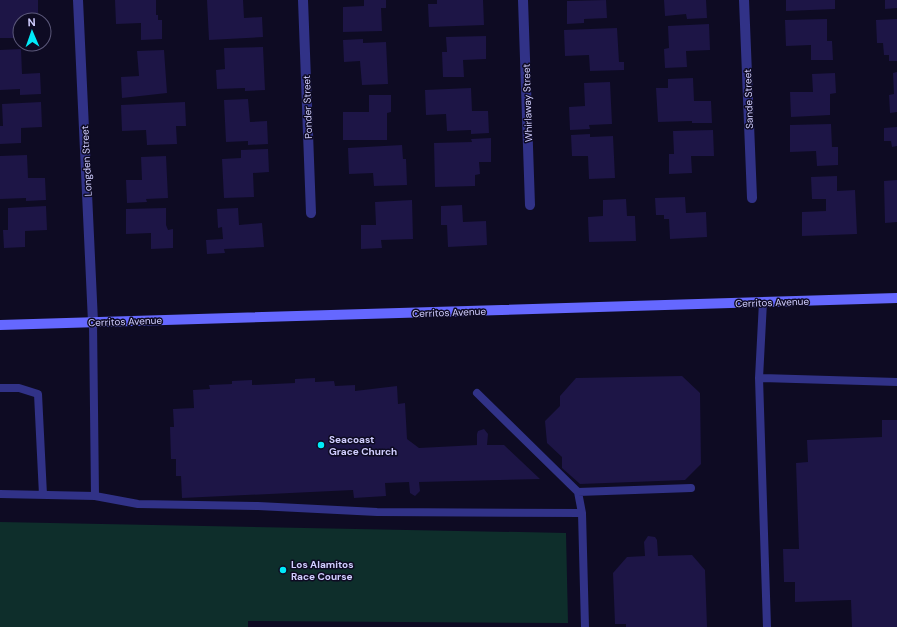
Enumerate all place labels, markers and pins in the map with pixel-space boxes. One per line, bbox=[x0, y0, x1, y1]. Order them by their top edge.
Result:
place label: Seacoast Grace Church bbox=[329, 433, 397, 458]
marker: Seacoast Grace Church bbox=[316, 440, 326, 450]
place label: Los Alamitos Race Course bbox=[291, 558, 354, 583]
marker: Los Alamitos Race Course bbox=[278, 565, 288, 575]

